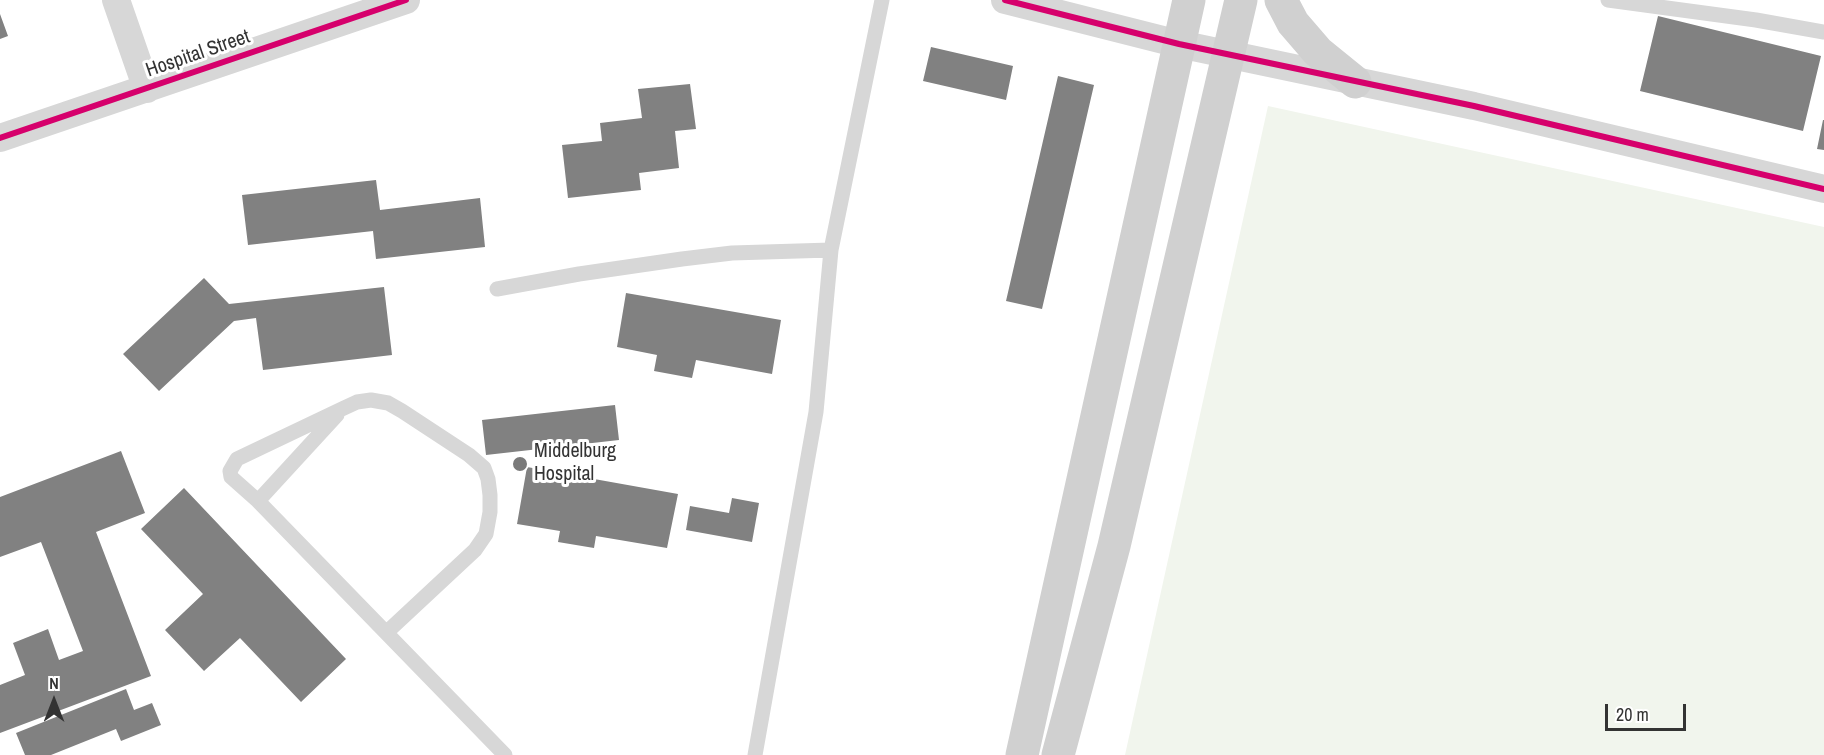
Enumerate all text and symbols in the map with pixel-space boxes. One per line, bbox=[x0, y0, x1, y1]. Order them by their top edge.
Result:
street label: Hospital Street bbox=[143, 25, 253, 83]
place label: Middelburg Hospital bbox=[534, 440, 616, 487]
marker: Middelburg Hospital bbox=[511, 455, 529, 473]
north arrow bbox=[24, 671, 84, 731]
text: N bbox=[49, 672, 59, 694]
scale bar bbox=[1608, 692, 1689, 730]
text: 20 m bbox=[1616, 702, 1649, 727]

